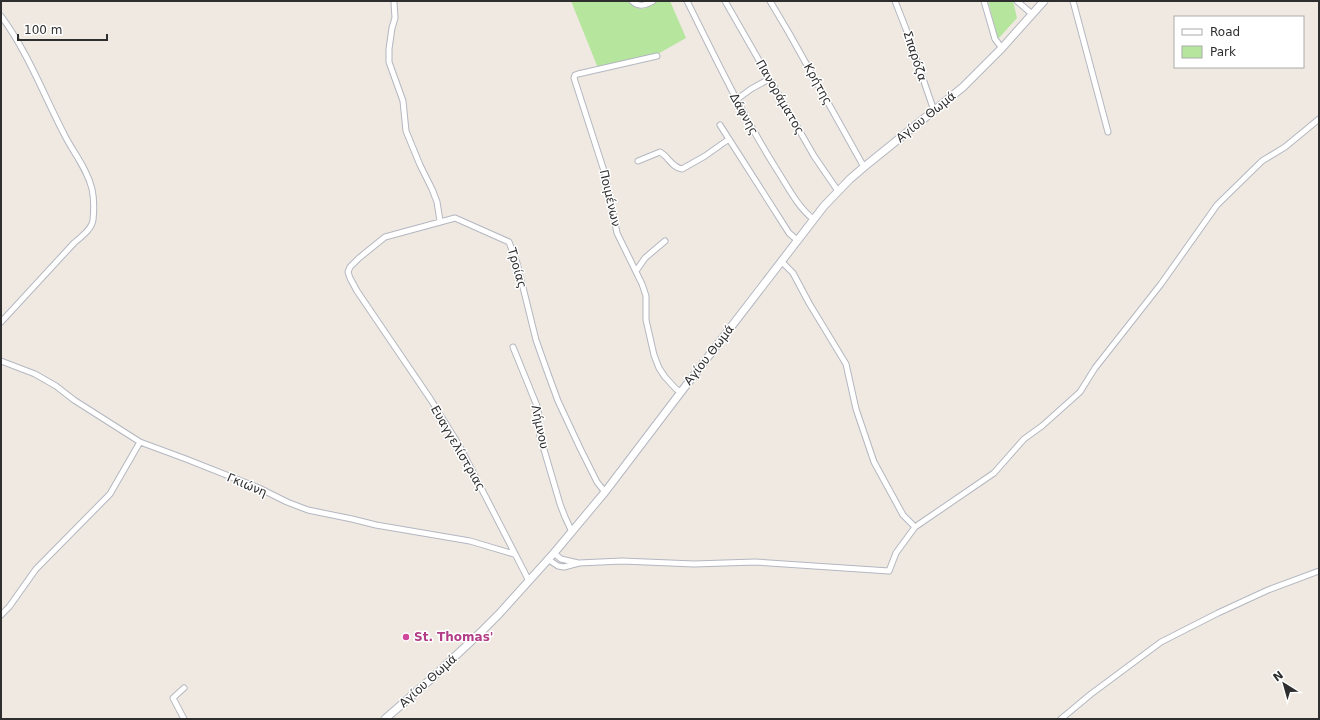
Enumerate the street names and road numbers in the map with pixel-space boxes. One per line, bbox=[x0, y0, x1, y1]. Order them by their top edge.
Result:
street label: Σπαρόζα bbox=[900, 29, 930, 83]
street label: Πανοράματος bbox=[753, 57, 807, 137]
street label: Κρήτης bbox=[801, 61, 835, 107]
street label: Αγίου Θωμά bbox=[893, 89, 959, 145]
street label: Δάφνης bbox=[727, 91, 761, 137]
street label: Ποιμένων bbox=[597, 168, 623, 228]
street label: Τροίας bbox=[504, 245, 529, 290]
street label: Αγίου Θωμά bbox=[681, 322, 737, 388]
street label: Ευαγγελίστριας bbox=[428, 403, 488, 493]
street label: Λήμνου bbox=[529, 404, 551, 450]
street label: Γκιώνη bbox=[225, 470, 269, 500]
street label: Αγίου Θωμά bbox=[396, 651, 460, 710]

